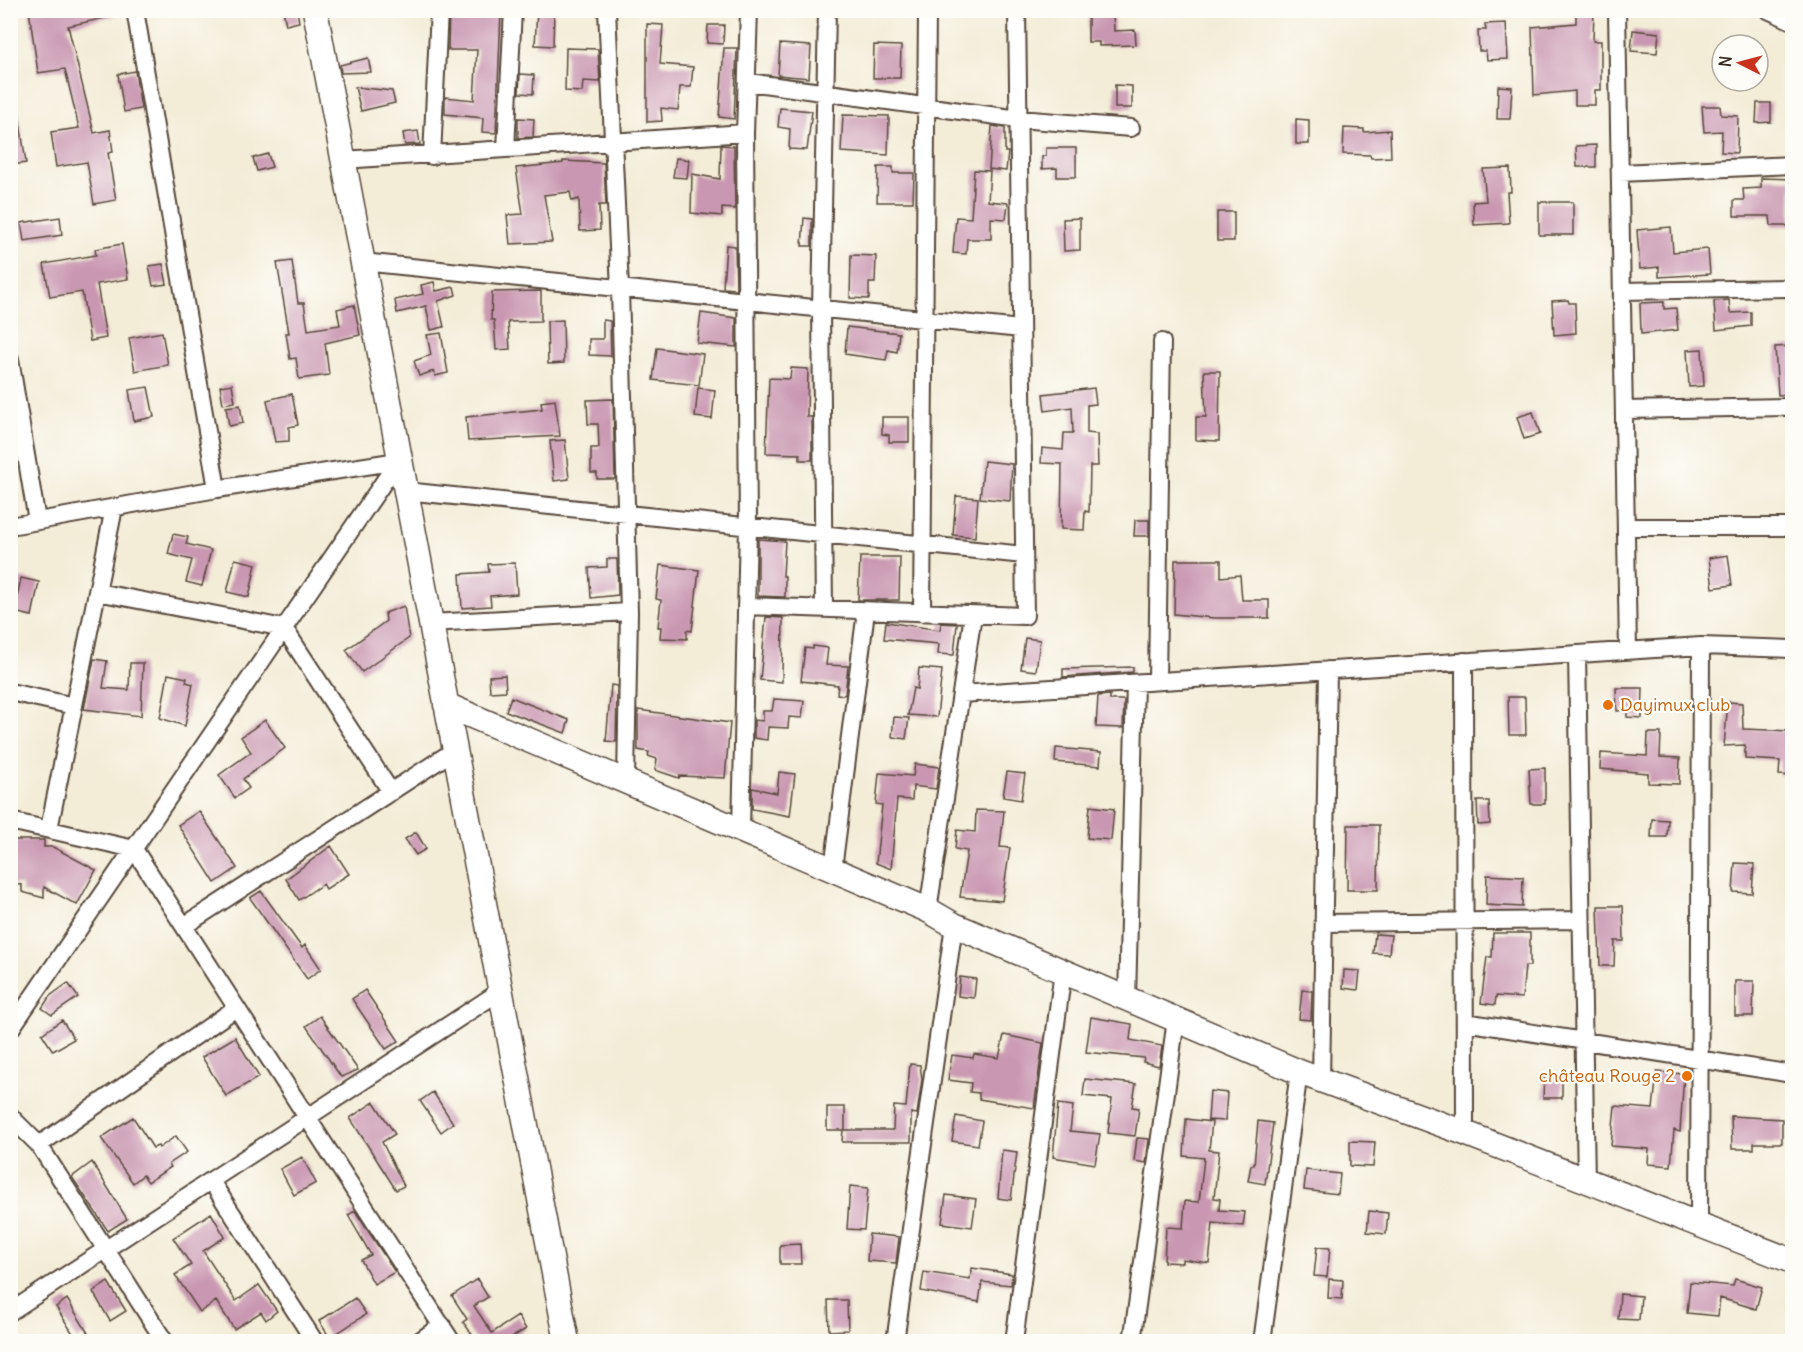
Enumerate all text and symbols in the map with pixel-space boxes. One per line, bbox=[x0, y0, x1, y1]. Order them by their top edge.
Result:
north arrow bbox=[1710, 33, 1770, 93]
text: N bbox=[1715, 55, 1736, 68]
place label: Dayimux club bbox=[1620, 693, 1730, 716]
marker: Dayimux club bbox=[1601, 698, 1615, 712]
place label: château Rouge 2 bbox=[1539, 1064, 1675, 1087]
marker: château Rouge 2 bbox=[1680, 1069, 1694, 1083]

